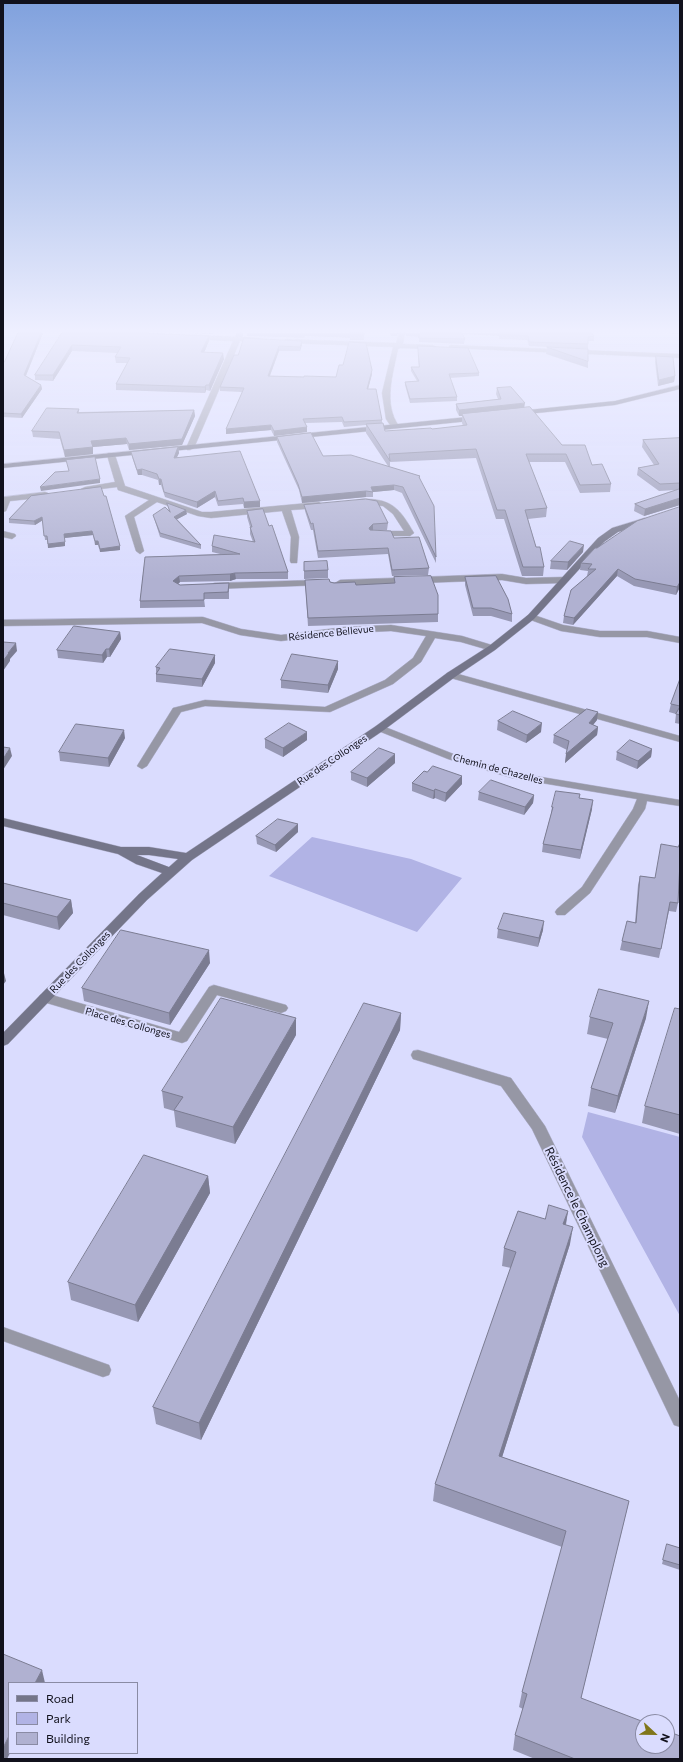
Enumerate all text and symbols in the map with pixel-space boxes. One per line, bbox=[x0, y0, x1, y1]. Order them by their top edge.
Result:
street label: Résidence Bellevue bbox=[288, 623, 374, 643]
street label: Rue des Collonges bbox=[295, 732, 369, 788]
street label: Chemin de Chazelles bbox=[452, 751, 544, 787]
street label: Rue des Collonges bbox=[47, 928, 113, 996]
street label: Place des Collonges bbox=[84, 1005, 172, 1041]
street label: Résidence le Champlong bbox=[542, 1145, 612, 1269]
legend bbox=[8, 1682, 138, 1754]
text: Road bbox=[46, 1691, 74, 1705]
text: Park bbox=[46, 1711, 71, 1725]
north arrow bbox=[635, 1714, 675, 1754]
text: Building bbox=[46, 1731, 90, 1745]
text: N bbox=[658, 1732, 673, 1745]

